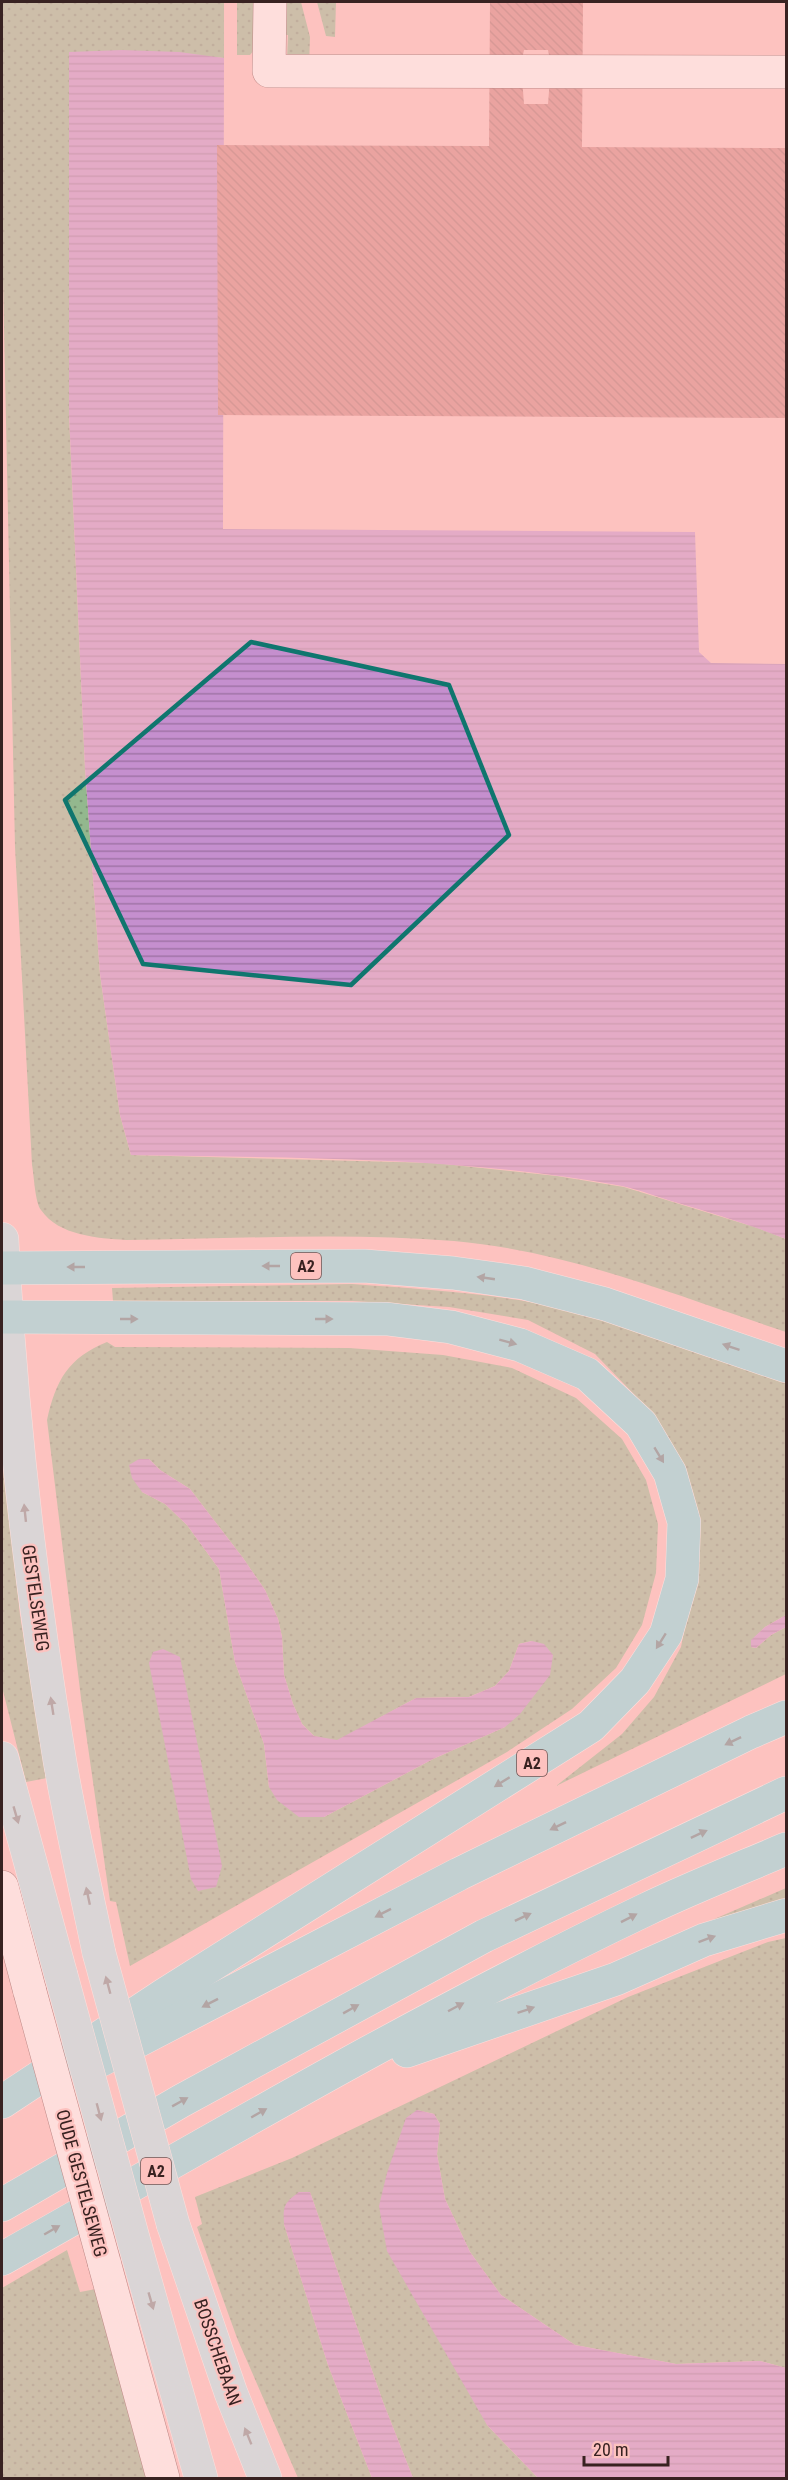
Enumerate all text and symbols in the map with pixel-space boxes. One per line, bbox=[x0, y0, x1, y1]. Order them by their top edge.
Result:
road number: A2 bbox=[291, 1253, 321, 1279]
one-way arrow bbox=[261, 1261, 280, 1271]
one-way arrow bbox=[66, 1262, 85, 1272]
one-way arrow bbox=[477, 1273, 496, 1282]
one-way arrow bbox=[119, 1314, 138, 1324]
one-way arrow bbox=[314, 1314, 333, 1324]
one-way arrow bbox=[498, 1337, 517, 1347]
one-way arrow bbox=[722, 1342, 740, 1352]
one-way arrow bbox=[654, 1447, 665, 1463]
one-way arrow bbox=[20, 1503, 29, 1522]
street label: GESTELSEWEG bbox=[18, 1543, 54, 1653]
one-way arrow bbox=[655, 1633, 666, 1649]
one-way arrow bbox=[47, 1696, 56, 1715]
one-way arrow bbox=[724, 1735, 742, 1745]
road number: A2 bbox=[517, 1750, 547, 1776]
one-way arrow bbox=[494, 1776, 510, 1788]
one-way arrow bbox=[12, 1806, 22, 1824]
one-way arrow bbox=[549, 1821, 566, 1831]
one-way arrow bbox=[691, 1829, 708, 1838]
one-way arrow bbox=[83, 1886, 92, 1905]
one-way arrow bbox=[375, 1909, 392, 1918]
one-way arrow bbox=[514, 1913, 532, 1923]
one-way arrow bbox=[621, 1913, 638, 1923]
one-way arrow bbox=[698, 1934, 716, 1944]
one-way arrow bbox=[103, 1976, 112, 1994]
one-way arrow bbox=[202, 1999, 219, 2008]
one-way arrow bbox=[447, 2002, 465, 2012]
one-way arrow bbox=[343, 2004, 360, 2014]
one-way arrow bbox=[517, 2004, 535, 2014]
one-way arrow bbox=[172, 2097, 189, 2107]
one-way arrow bbox=[94, 2103, 104, 2121]
street label: OUDE GESTELSEWEG bbox=[52, 2107, 112, 2259]
one-way arrow bbox=[250, 2108, 267, 2118]
road number: A2 bbox=[141, 2158, 171, 2184]
one-way arrow bbox=[44, 2225, 61, 2235]
one-way arrow bbox=[147, 2293, 156, 2311]
street label: BOSSCHEBAAN bbox=[190, 2296, 246, 2408]
one-way arrow bbox=[243, 2427, 252, 2445]
scale bar bbox=[584, 2429, 668, 2467]
text: 20 m bbox=[593, 2439, 628, 2460]

